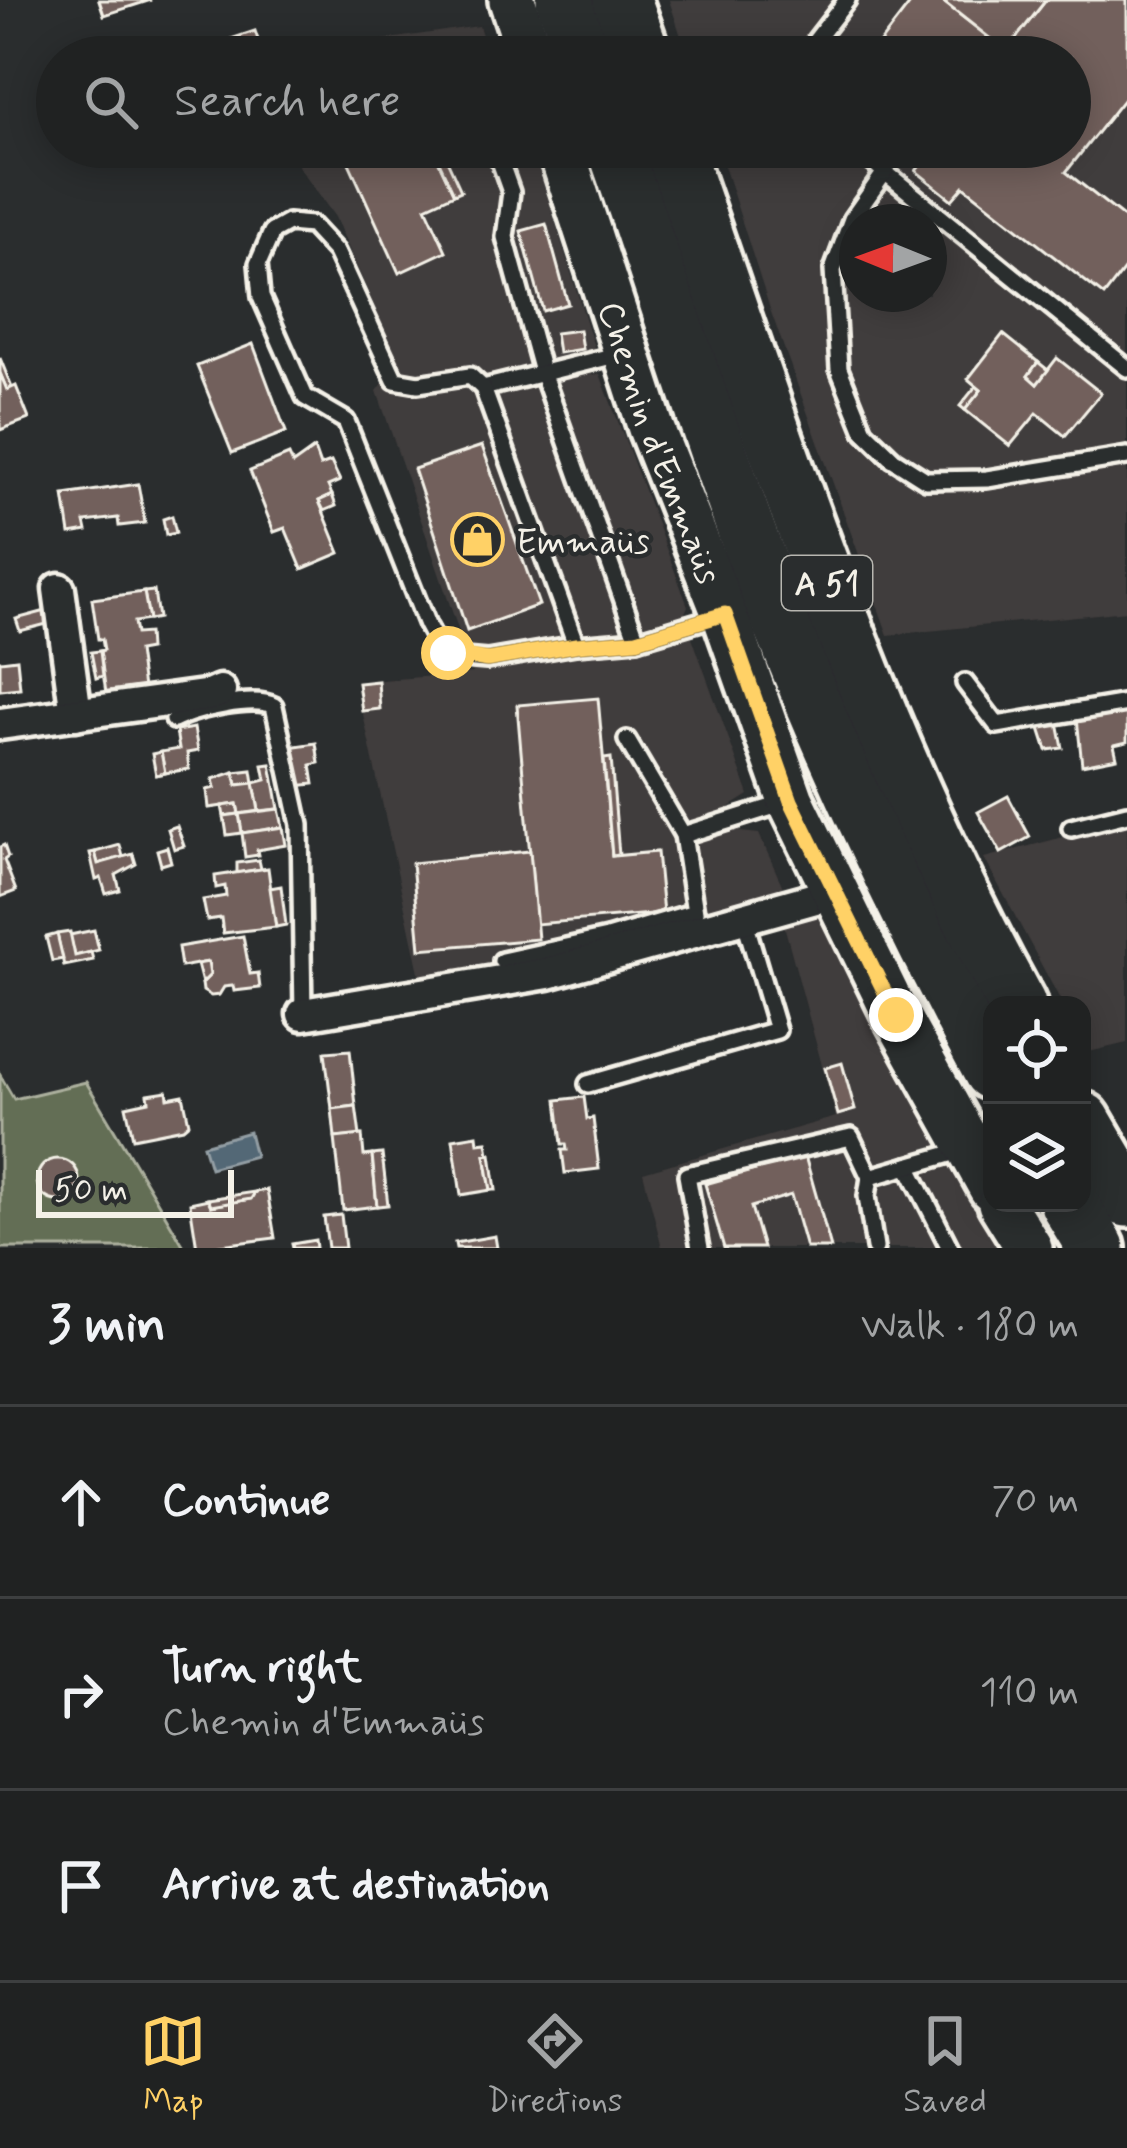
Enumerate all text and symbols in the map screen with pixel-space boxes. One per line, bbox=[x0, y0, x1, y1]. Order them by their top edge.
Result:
search box bbox=[36, 36, 1091, 168]
icon: search bbox=[78, 69, 144, 135]
text: Search here bbox=[174, 73, 401, 132]
north arrow bbox=[839, 204, 947, 312]
street label: Chemin d'Emmaüs bbox=[585, 296, 731, 592]
shop icon: Emmaüs bbox=[449, 512, 505, 568]
place label: Emmaüs bbox=[516, 520, 650, 567]
road number: A 51 bbox=[782, 556, 872, 610]
route start bbox=[421, 626, 475, 680]
route end bbox=[869, 988, 923, 1042]
map controls bbox=[983, 996, 1091, 1212]
button: locate bbox=[983, 996, 1091, 1104]
button: layers bbox=[983, 1104, 1091, 1212]
scale bar bbox=[36, 1164, 234, 1217]
text: 50 m bbox=[54, 1169, 128, 1213]
text: 3 min bbox=[48, 1293, 166, 1359]
text: Walk · 180 m bbox=[861, 1301, 1079, 1352]
icon: ahead bbox=[48, 1469, 114, 1535]
text: Continue bbox=[162, 1472, 330, 1531]
text: 70 m bbox=[991, 1476, 1079, 1527]
text: Turn right bbox=[162, 1639, 362, 1698]
icon: right bbox=[48, 1661, 114, 1727]
text: 110 m bbox=[980, 1668, 1079, 1719]
text: Chemin d'Emmaüs bbox=[162, 1698, 485, 1749]
icon: arrive bbox=[48, 1853, 114, 1919]
text: Arrive at destination bbox=[162, 1856, 550, 1915]
tab: Map bbox=[140, 2008, 206, 2124]
tab: Directions bbox=[487, 2008, 623, 2124]
tab: Saved bbox=[903, 2008, 987, 2124]

